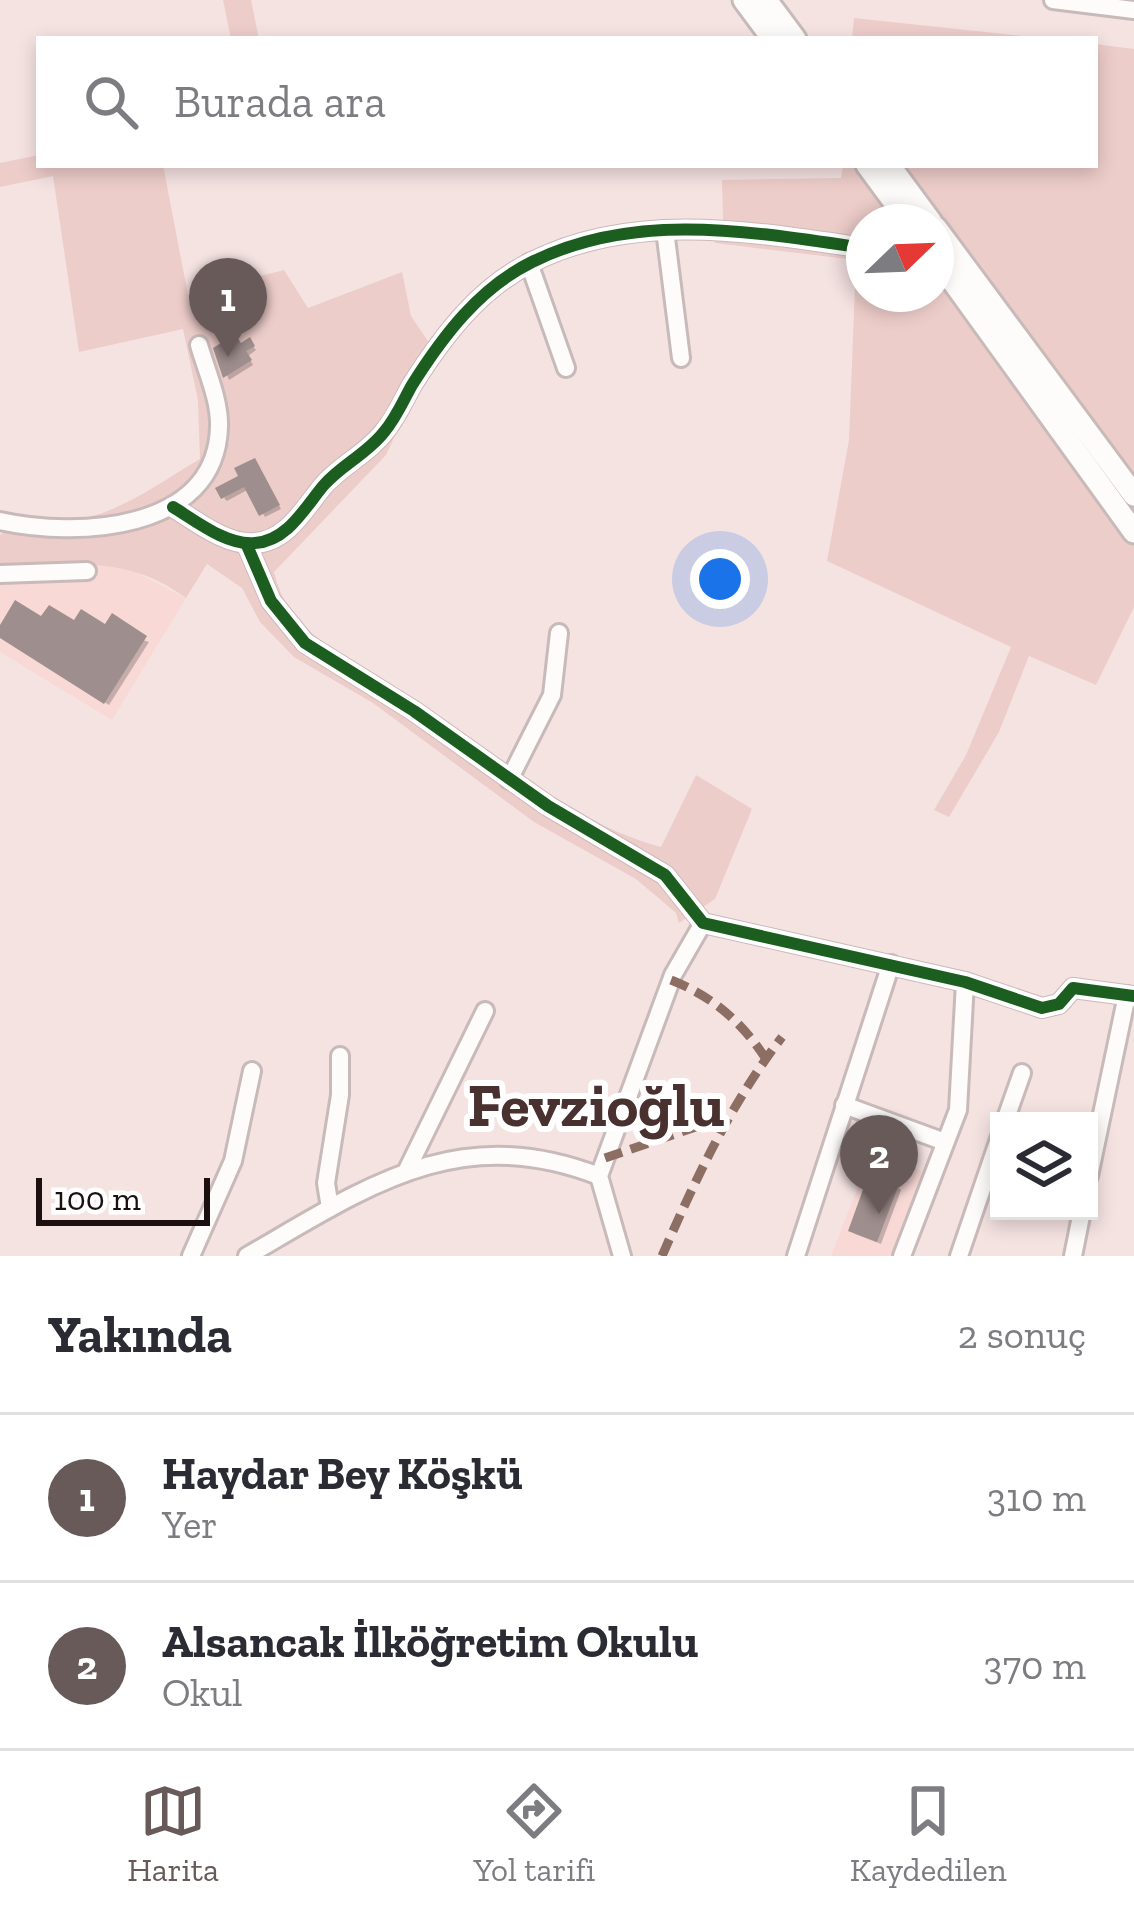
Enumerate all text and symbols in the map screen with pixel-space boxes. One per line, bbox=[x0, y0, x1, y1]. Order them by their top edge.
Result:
search box bbox=[36, 36, 1098, 168]
icon: search bbox=[78, 69, 144, 135]
text: Burada ara bbox=[174, 75, 386, 129]
north arrow bbox=[846, 204, 954, 312]
pin: 1 bbox=[189, 258, 267, 357]
your location bbox=[690, 549, 750, 609]
district label: Fevzioğlu bbox=[467, 1069, 725, 1141]
map controls bbox=[990, 1112, 1098, 1220]
button: layers bbox=[990, 1112, 1098, 1220]
pin: 2 bbox=[840, 1115, 918, 1214]
scale bar bbox=[36, 1172, 210, 1225]
text: 100 m bbox=[54, 1179, 141, 1218]
text: Yakında bbox=[48, 1304, 232, 1365]
text: 2 sonuç bbox=[958, 1311, 1086, 1358]
text: Haydar Bey Köşkü bbox=[162, 1447, 523, 1501]
text: 1 bbox=[79, 1474, 95, 1521]
text: 310 m bbox=[987, 1474, 1086, 1521]
text: Yer bbox=[162, 1501, 218, 1548]
text: Alsancak İlköğretim Okulu bbox=[162, 1615, 698, 1669]
text: 2 bbox=[77, 1642, 97, 1689]
text: 370 m bbox=[984, 1642, 1086, 1689]
text: Okul bbox=[162, 1669, 243, 1716]
tab: Harita bbox=[127, 1778, 219, 1889]
tab: Yol tarifi bbox=[473, 1778, 595, 1889]
tab: Kaydedilen bbox=[850, 1778, 1007, 1889]

